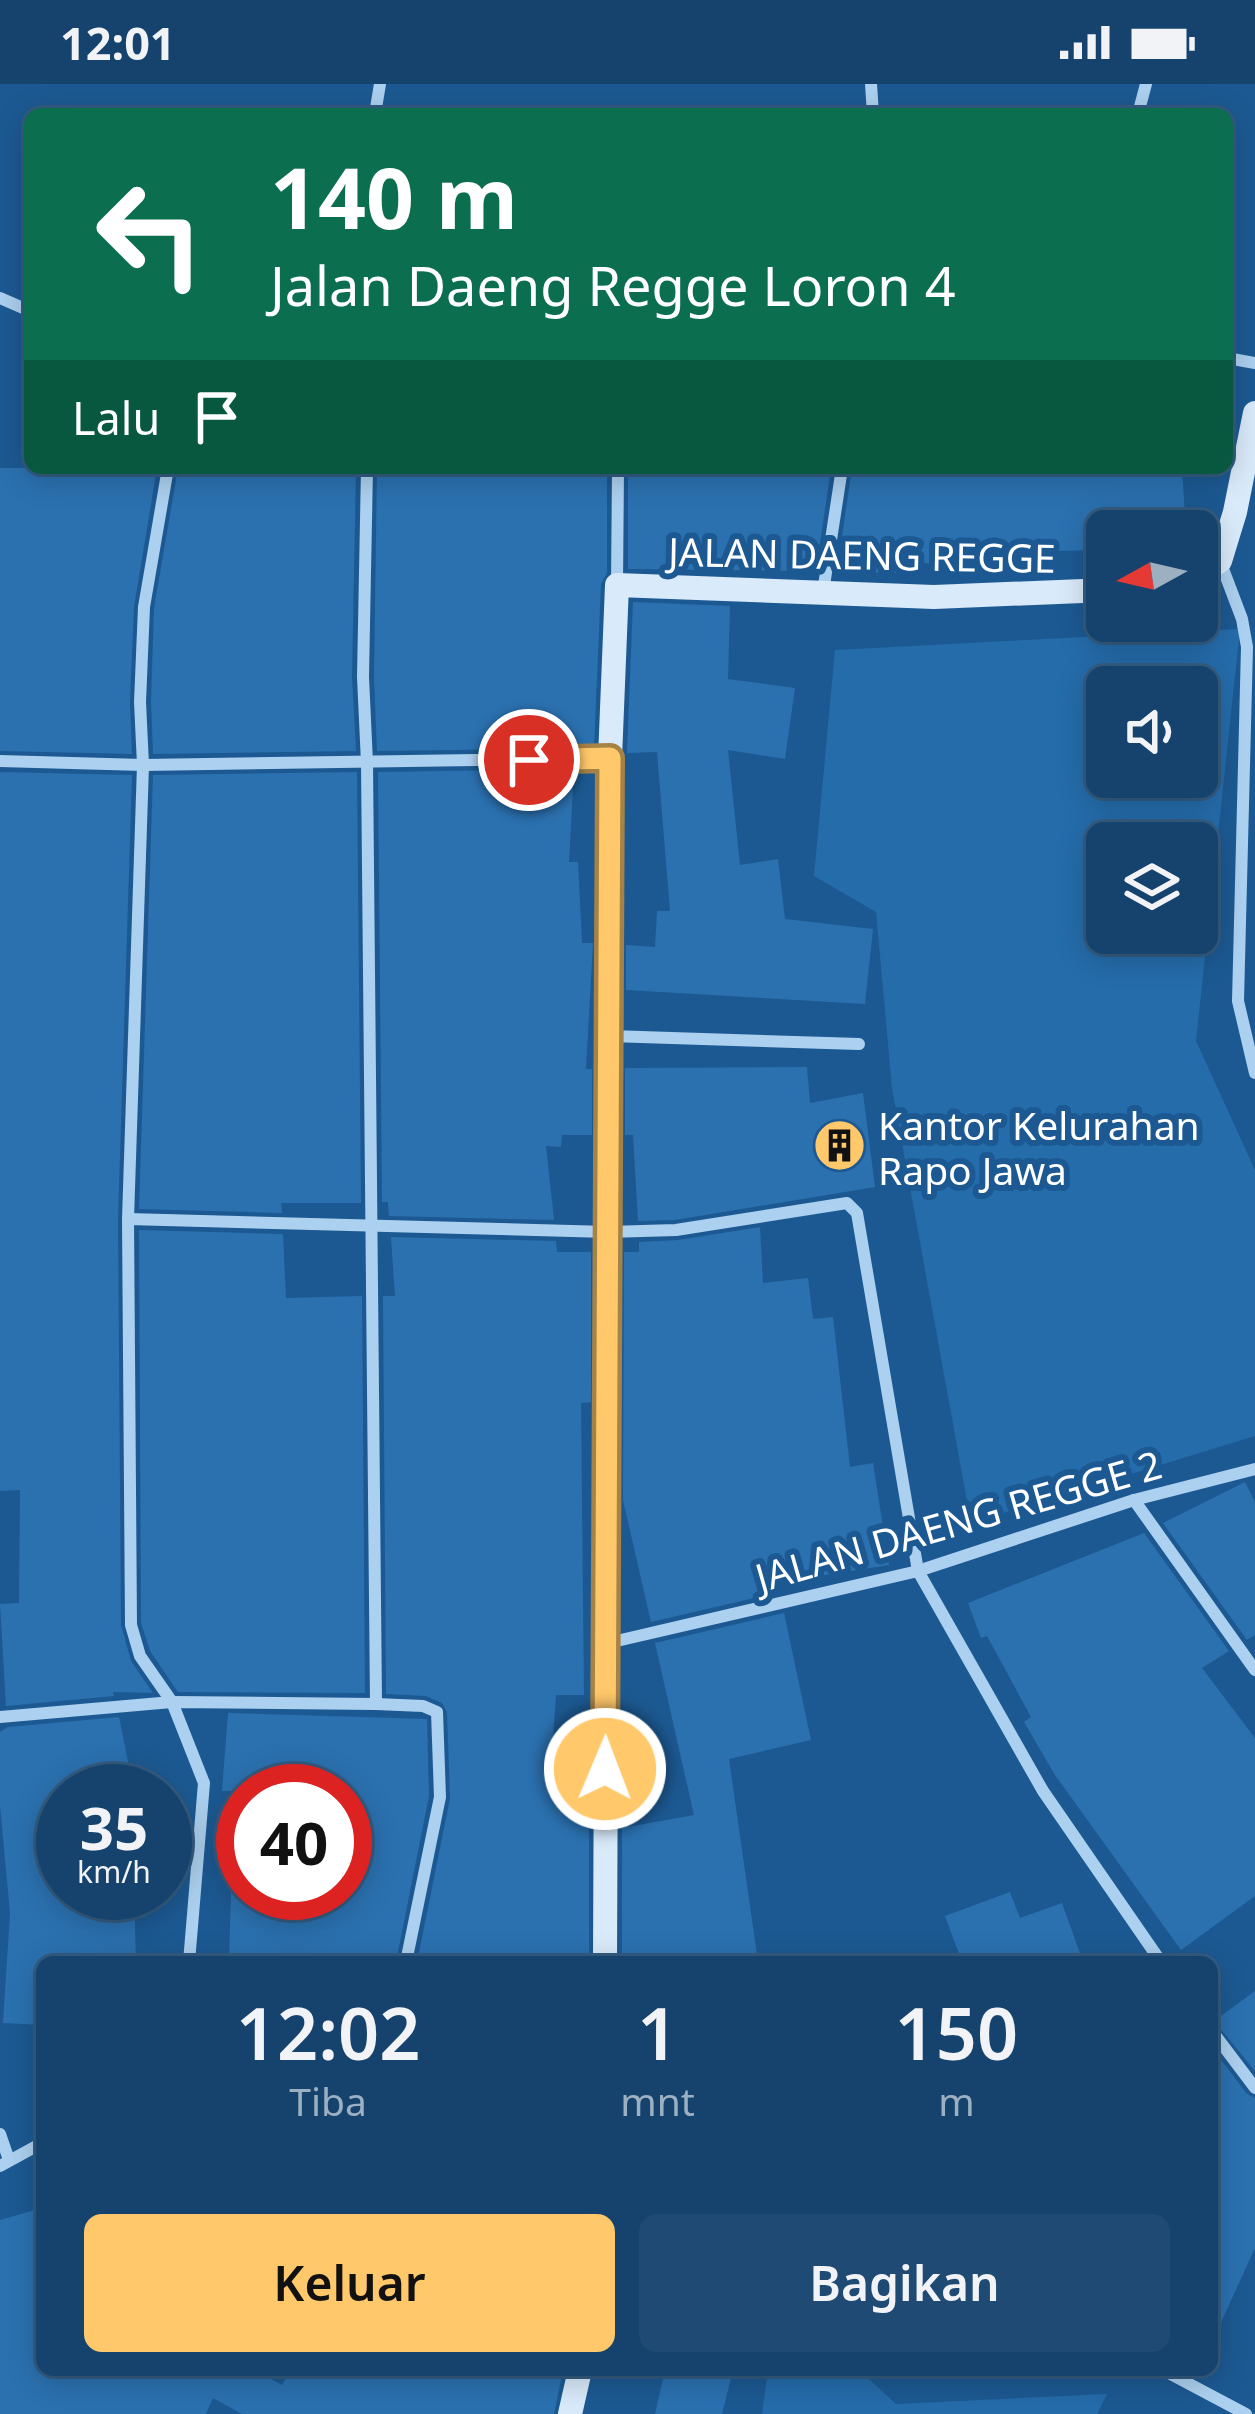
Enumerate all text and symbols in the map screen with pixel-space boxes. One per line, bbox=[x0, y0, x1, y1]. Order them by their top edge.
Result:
text: 12:01 bbox=[60, 12, 176, 73]
text: 140 m bbox=[270, 139, 518, 254]
icon: left bbox=[72, 156, 228, 312]
text: Jalan Daeng Regge Loron 4 bbox=[270, 248, 956, 322]
icon: arrive bbox=[184, 384, 250, 450]
text: Lalu bbox=[72, 387, 160, 448]
north arrow bbox=[1086, 510, 1218, 642]
map controls bbox=[1086, 510, 1218, 954]
street label: JALAN DAENG REGGE bbox=[664, 524, 1056, 584]
button: sound bbox=[1086, 666, 1218, 798]
pin bbox=[478, 709, 580, 811]
icon: arrive bbox=[496, 727, 562, 793]
button: layers bbox=[1086, 822, 1218, 954]
place label: Kantor Kelurahan Rapo Jawa bbox=[878, 1098, 1200, 1196]
building icon: Kantor Kelurahan Rapo Jawa bbox=[811, 1118, 867, 1174]
street label: JALAN DAENG REGGE 2 bbox=[745, 1437, 1167, 1604]
position arrow bbox=[542, 1706, 668, 1832]
speed limit sign: 40 bbox=[216, 1764, 372, 1920]
text: 35 bbox=[80, 1786, 148, 1868]
text: km/h bbox=[77, 1851, 151, 1892]
text: 12:02 bbox=[236, 1983, 420, 2081]
text: 1 bbox=[637, 1983, 678, 2081]
text: 150 bbox=[895, 1983, 1018, 2081]
text: Tiba bbox=[289, 2074, 367, 2127]
text: mnt bbox=[620, 2074, 695, 2127]
text: m bbox=[938, 2074, 975, 2127]
button: Keluar bbox=[84, 2214, 615, 2352]
button: Bagikan bbox=[639, 2214, 1170, 2352]

